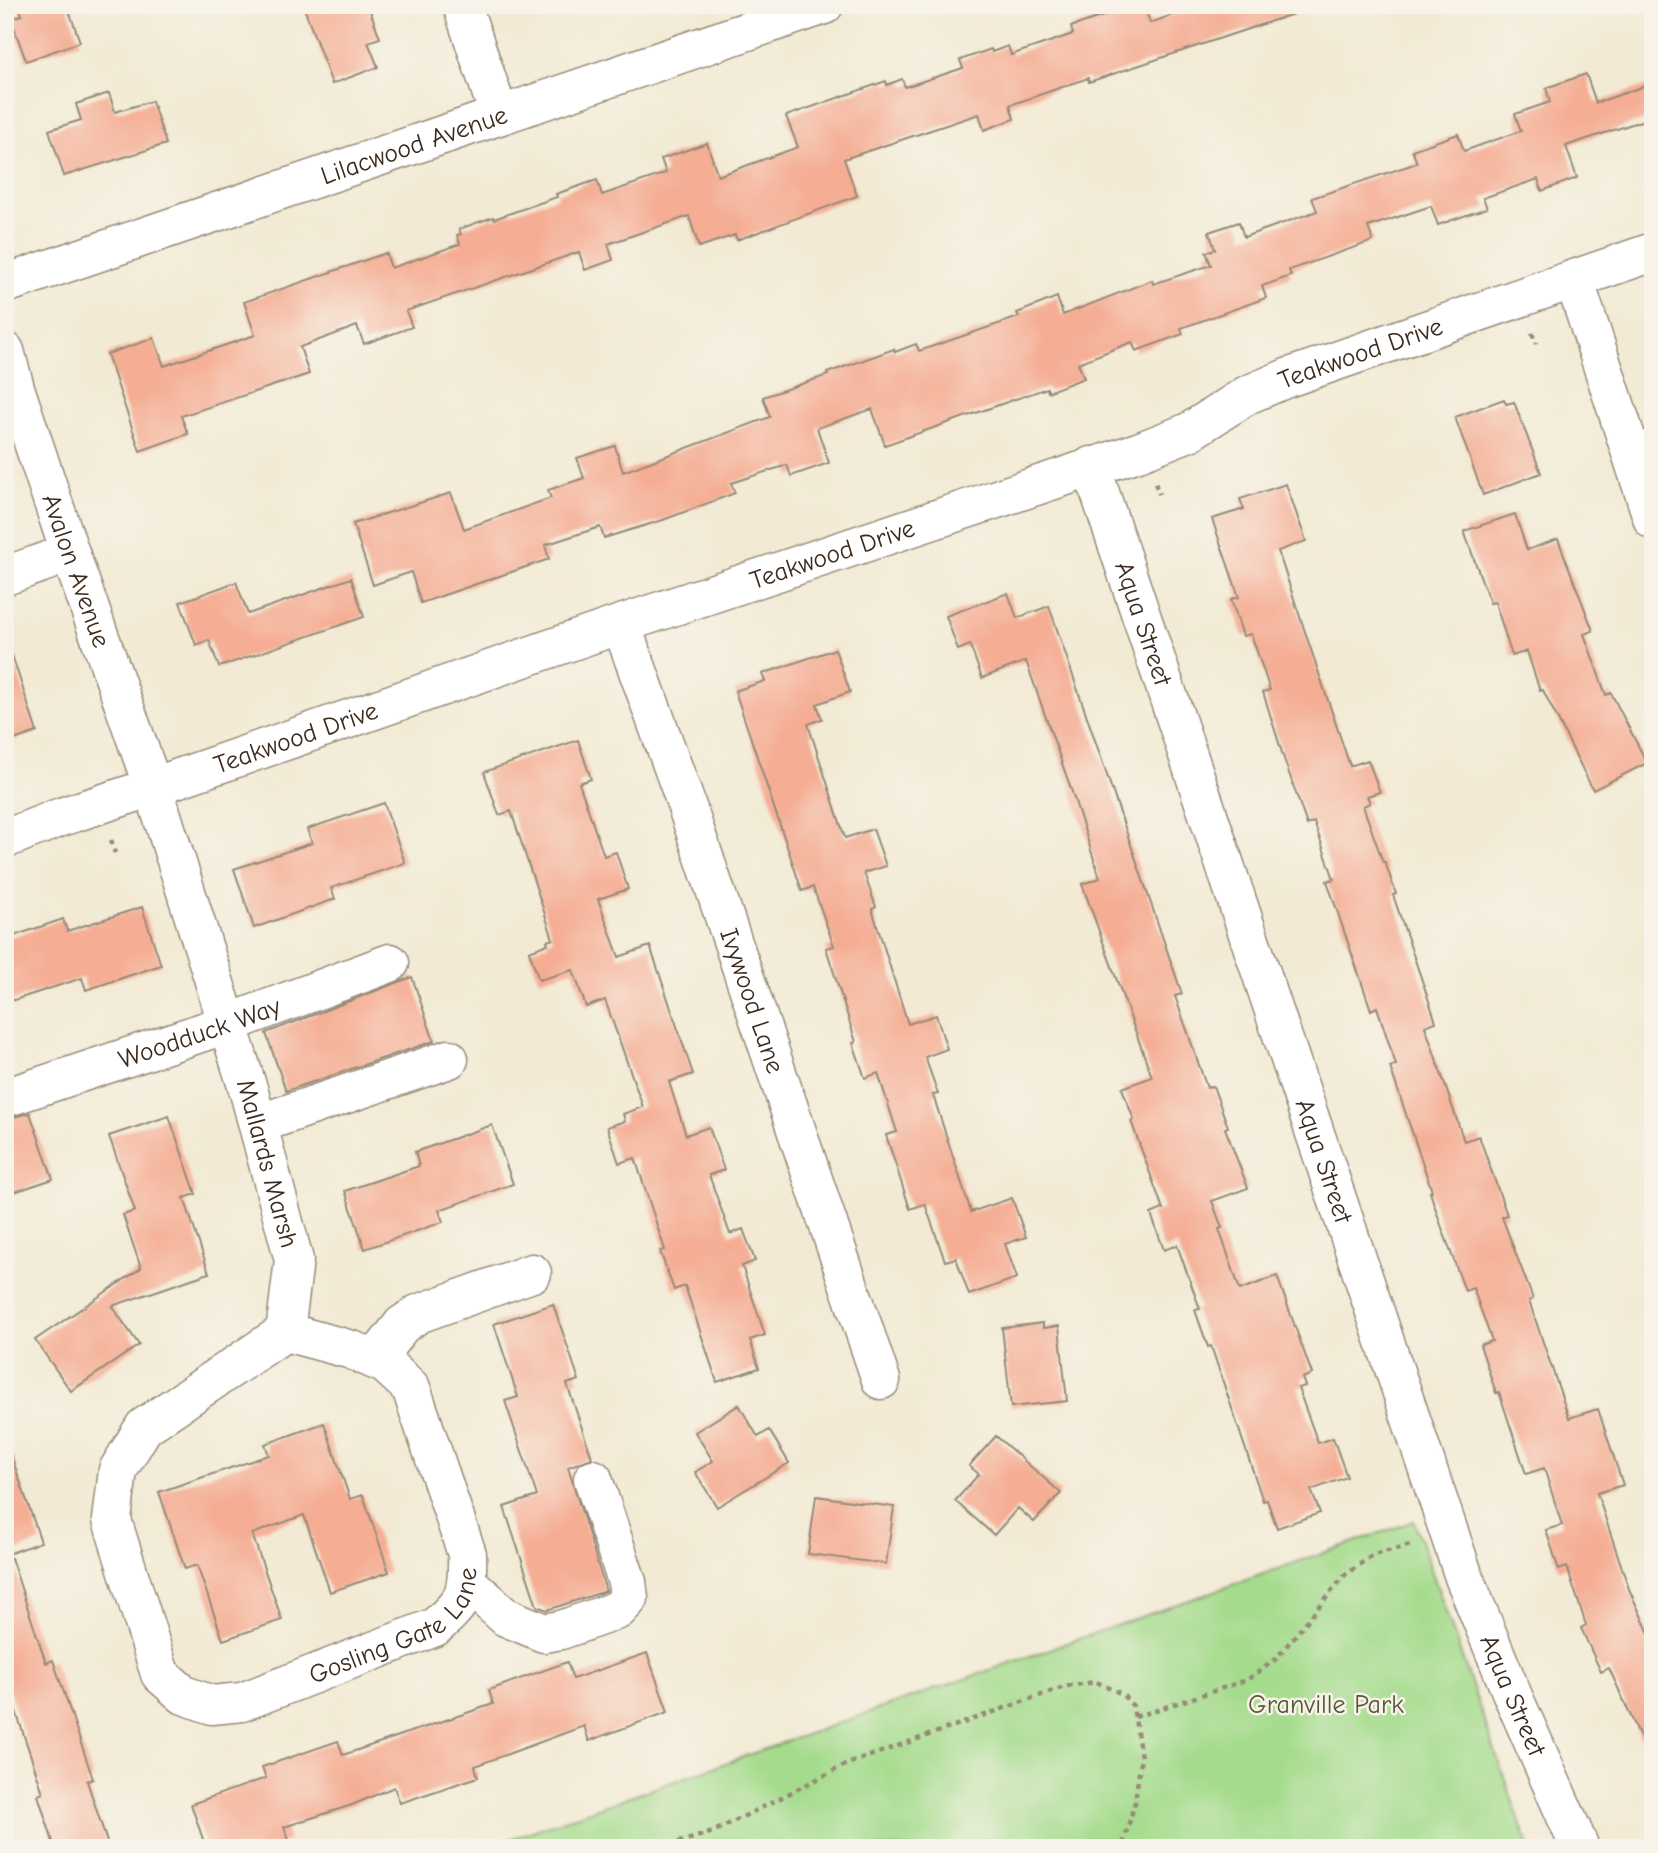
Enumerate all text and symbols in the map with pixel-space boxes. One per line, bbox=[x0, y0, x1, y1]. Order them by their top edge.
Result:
street label: Lilacwood Avenue bbox=[317, 100, 511, 191]
street label: Teakwood Drive bbox=[1274, 312, 1447, 396]
street label: Avalon Avenue bbox=[35, 490, 116, 652]
street label: Teakwood Drive bbox=[746, 513, 919, 596]
street label: Aqua Street bbox=[1108, 558, 1178, 691]
street label: Teakwood Drive bbox=[210, 696, 382, 781]
street label: Ivywood Lane bbox=[713, 925, 790, 1077]
street label: Woodduck Way bbox=[115, 991, 285, 1075]
street label: Mallards Marsh bbox=[230, 1076, 304, 1251]
street label: Aqua Street bbox=[1289, 1095, 1359, 1229]
street label: Gosling Gate Lane bbox=[305, 1567, 483, 1691]
street label: Aqua Street bbox=[1473, 1630, 1552, 1762]
park label: Granville Park bbox=[1248, 1690, 1404, 1720]

